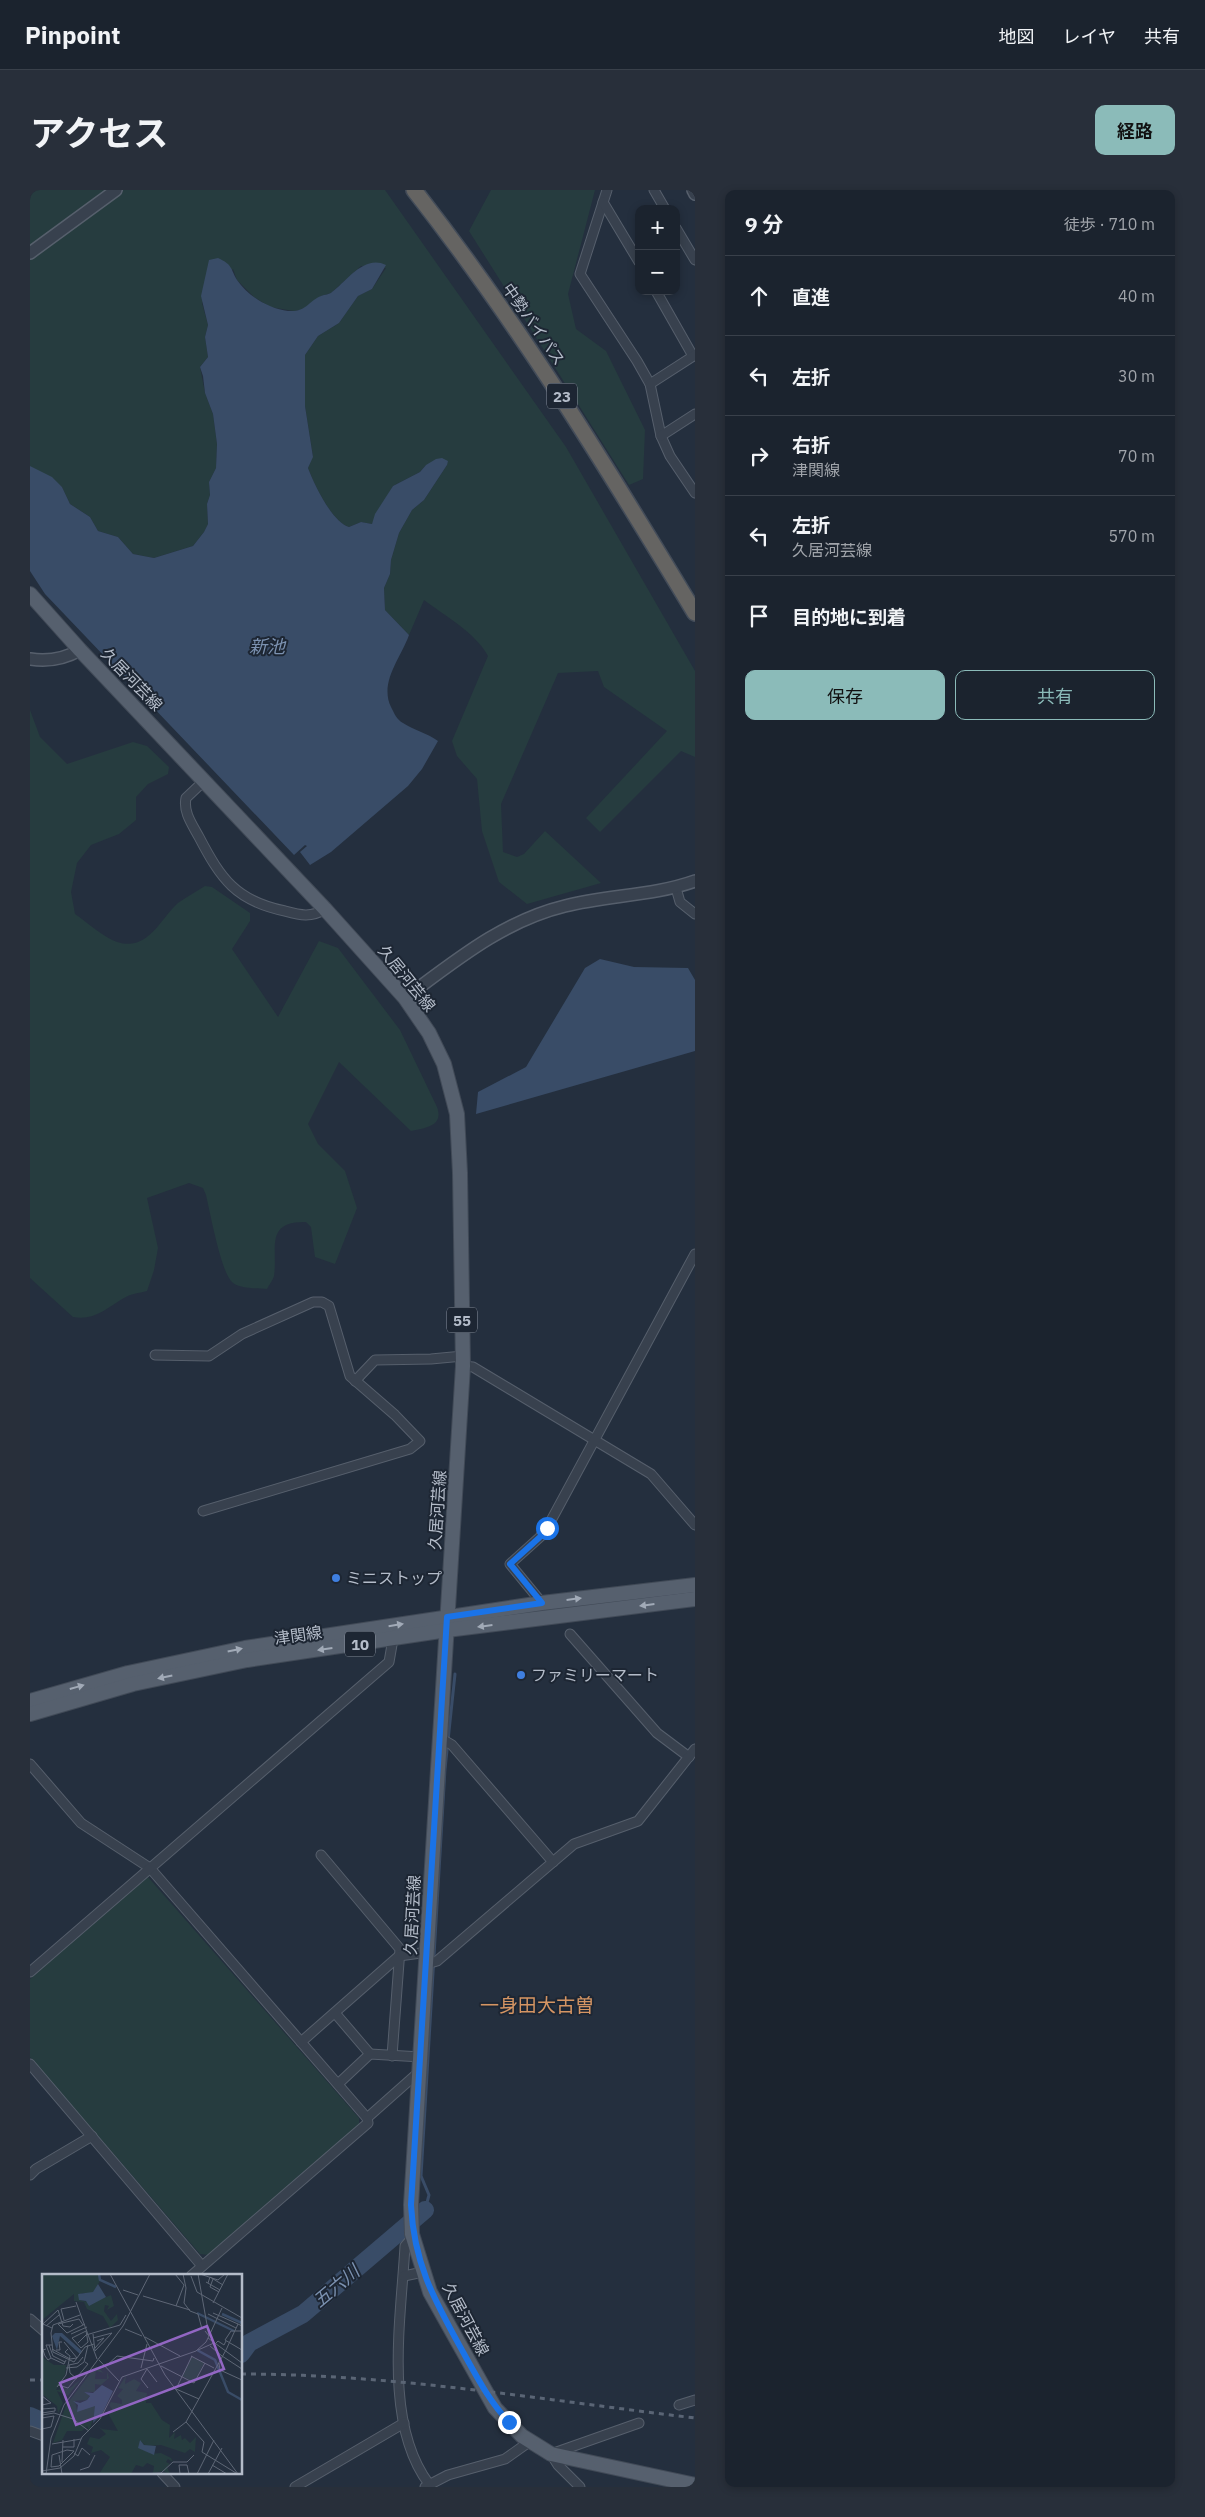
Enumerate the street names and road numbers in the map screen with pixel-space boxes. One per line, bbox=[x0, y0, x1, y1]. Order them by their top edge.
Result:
street label: 中勢バイパス bbox=[498, 279, 570, 369]
road number: 23 bbox=[547, 384, 577, 408]
street label: 久居河芸線 bbox=[97, 643, 167, 715]
street label: 久居河芸線 bbox=[374, 941, 440, 1015]
road number: 55 bbox=[447, 1308, 477, 1332]
street label: 久居河芸線 bbox=[424, 1469, 450, 1551]
street label: 津関線 bbox=[273, 1622, 323, 1648]
road number: 10 bbox=[345, 1632, 375, 1656]
street label: 久居河芸線 bbox=[400, 1875, 424, 1955]
street label: 久居河芸線 bbox=[438, 2279, 494, 2359]

